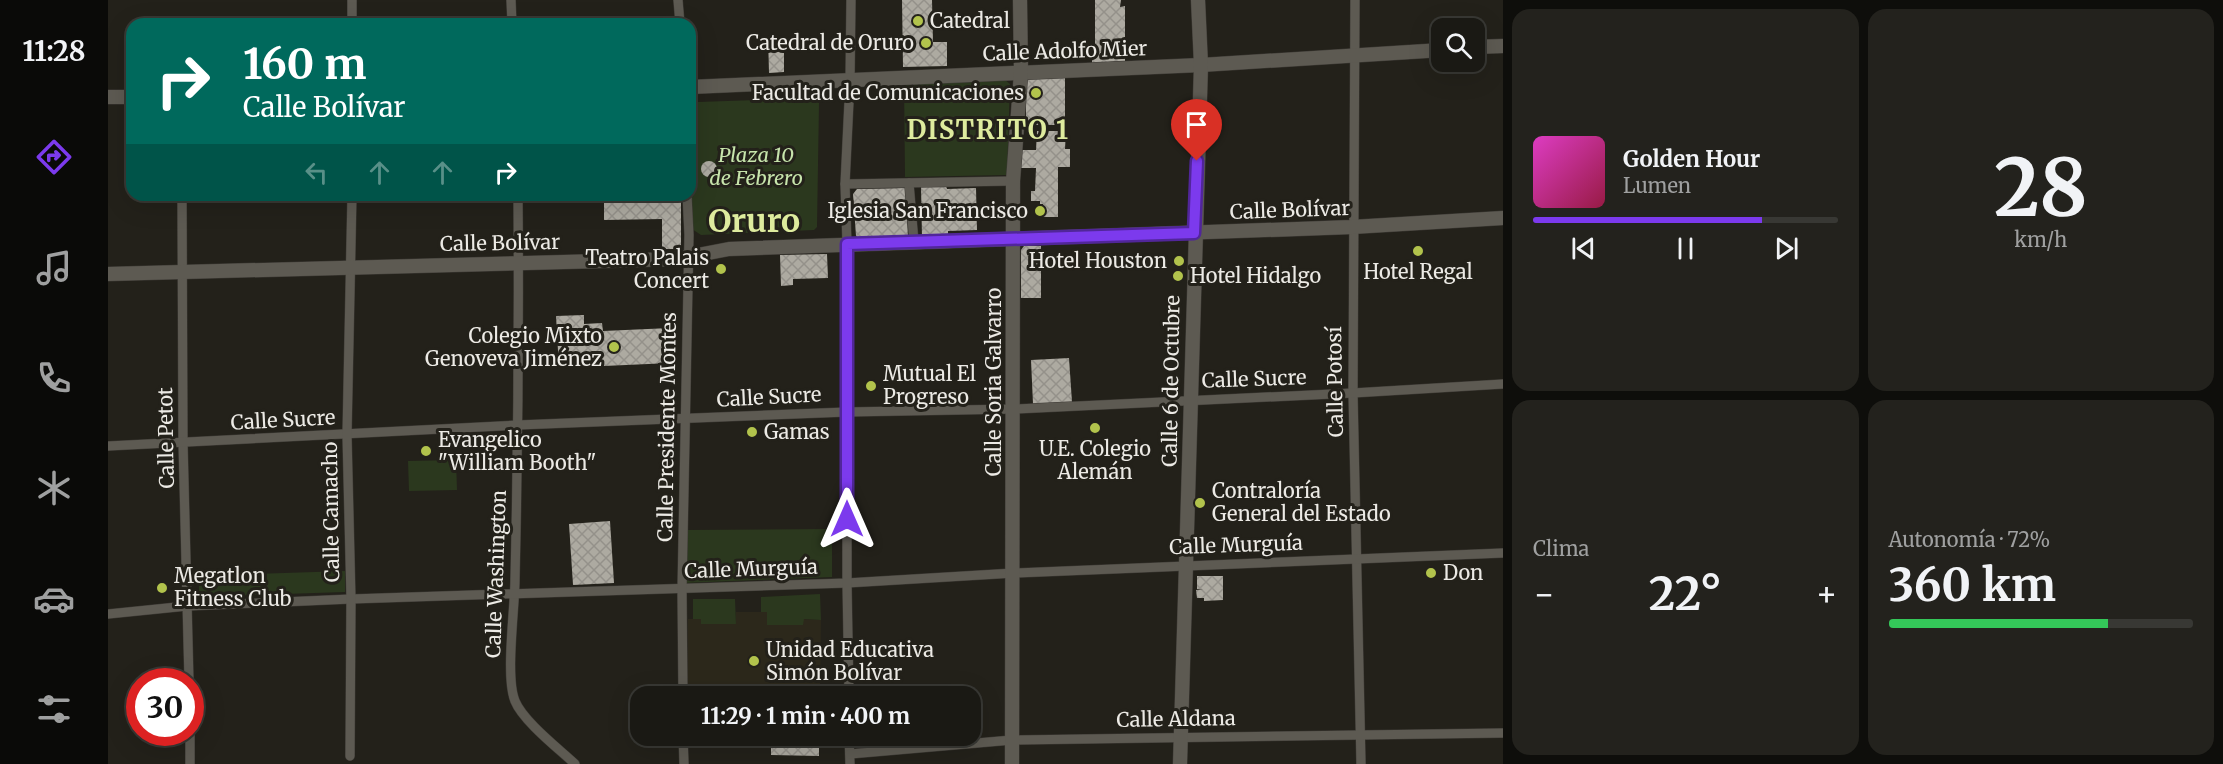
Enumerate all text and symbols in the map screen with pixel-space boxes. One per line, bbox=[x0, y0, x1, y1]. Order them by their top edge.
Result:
place label: Catedral bbox=[930, 8, 1010, 33]
marker: Catedral bbox=[911, 14, 925, 28]
map controls bbox=[1431, 18, 1485, 72]
button: search bbox=[1431, 18, 1485, 72]
place label: Catedral de Oruro bbox=[746, 30, 914, 55]
text: 11:28 bbox=[22, 34, 86, 68]
street label: Calle Adolfo Mier bbox=[982, 35, 1148, 66]
marker: Catedral de Oruro bbox=[919, 36, 933, 50]
text: 160 m bbox=[243, 38, 367, 90]
icon: right bbox=[144, 42, 222, 120]
place label: Facultad de Comunicaciones bbox=[752, 80, 1024, 105]
marker: Facultad de Comunicaciones bbox=[1029, 86, 1043, 100]
text: Calle Bolívar bbox=[243, 90, 406, 124]
pin bbox=[1171, 99, 1222, 161]
icon: arrive bbox=[1180, 108, 1213, 141]
district label: DISTRITO 1 bbox=[907, 113, 1069, 146]
icon: directions bbox=[33, 136, 75, 178]
text: 28 bbox=[1994, 139, 2088, 237]
park label: Plaza 10 de Febrero bbox=[709, 142, 803, 190]
text: Golden Hour bbox=[1623, 145, 1760, 173]
icon: left bbox=[300, 156, 333, 189]
icon: ahead bbox=[363, 156, 396, 189]
icon: ahead bbox=[426, 156, 459, 189]
icon: right bbox=[489, 156, 522, 189]
text: Lumen bbox=[1623, 173, 1691, 198]
street label: Calle Bolívar bbox=[1229, 195, 1351, 224]
place label: Iglesia San Francisco bbox=[827, 198, 1028, 223]
district label: Oruro bbox=[708, 201, 800, 241]
marker: Iglesia San Francisco bbox=[1033, 204, 1047, 218]
text: km/h bbox=[2014, 227, 2067, 252]
street label: Calle Bolívar bbox=[440, 229, 560, 256]
icon: previous bbox=[1567, 232, 1600, 265]
icon: pause bbox=[1669, 232, 1702, 265]
icon: next bbox=[1770, 232, 1803, 265]
marker: Hotel Regal bbox=[1411, 244, 1425, 258]
place label: Teatro Palais Concert bbox=[585, 245, 709, 293]
icon: music bbox=[33, 247, 75, 289]
place label: Hotel Houston bbox=[1029, 248, 1167, 273]
marker: Hotel Houston bbox=[1172, 254, 1186, 268]
place label: Hotel Regal bbox=[1363, 259, 1473, 284]
marker: Teatro Palais Concert bbox=[714, 262, 728, 276]
place label: Hotel Hidalgo bbox=[1190, 263, 1321, 288]
marker: Hotel Hidalgo bbox=[1171, 269, 1185, 283]
street label: Calle Soria Galvarro bbox=[981, 287, 1006, 476]
street label: Calle 6 de Octubre bbox=[1157, 295, 1184, 467]
street label: Calle Presidente Montes bbox=[652, 312, 681, 542]
place label: Colegio Mixto Genoveva Jiménez bbox=[425, 323, 602, 371]
street label: Calle Potosí bbox=[1321, 326, 1348, 438]
marker: Colegio Mixto Genoveva Jiménez bbox=[607, 340, 621, 354]
icon: phone bbox=[33, 357, 75, 399]
place label: Mutual El Progreso bbox=[883, 361, 976, 409]
street label: Calle Sucre bbox=[1201, 364, 1307, 393]
marker: Mutual El Progreso bbox=[864, 379, 878, 393]
street label: Calle Sucre bbox=[716, 381, 822, 412]
street label: Calle Petot bbox=[152, 387, 179, 489]
street label: Calle Sucre bbox=[230, 404, 336, 435]
place label: Gamas bbox=[764, 419, 830, 444]
marker: U.E. Colegio Alemán bbox=[1088, 421, 1102, 435]
marker: Gamas bbox=[745, 425, 759, 439]
place label: Evangelico "William Booth" bbox=[438, 427, 596, 475]
place label: U.E. Colegio Alemán bbox=[1039, 436, 1151, 484]
street label: Calle Camacho bbox=[317, 441, 344, 583]
marker: Evangelico "William Booth" bbox=[419, 444, 433, 458]
icon: climate bbox=[33, 467, 75, 509]
place label: Contraloría General del Estado bbox=[1212, 478, 1391, 526]
position arrow bbox=[815, 487, 879, 551]
street label: Calle Washington bbox=[480, 489, 511, 659]
marker: Contraloría General del Estado bbox=[1193, 496, 1207, 510]
text: Autonomía · 72% bbox=[1889, 527, 2050, 552]
street label: Calle Murguía bbox=[1169, 530, 1304, 559]
text: Clima bbox=[1533, 536, 1589, 561]
street label: Calle Murguía bbox=[684, 554, 819, 583]
text: 360 km bbox=[1889, 557, 2056, 613]
place label: Don bbox=[1443, 560, 1483, 585]
place label: Megatlon Fitness Club bbox=[174, 563, 292, 611]
marker: Don bbox=[1424, 566, 1438, 580]
text: 22° bbox=[1649, 566, 1722, 622]
text: − bbox=[1533, 574, 1555, 615]
text: + bbox=[1815, 574, 1838, 615]
icon: car bbox=[33, 578, 75, 620]
marker: Megatlon Fitness Club bbox=[155, 581, 169, 595]
place label: Unidad Educativa Simón Bolívar bbox=[766, 637, 934, 685]
marker: Unidad Educativa Simón Bolívar bbox=[747, 654, 761, 668]
speed limit sign: 30 bbox=[126, 668, 204, 746]
icon: filters bbox=[33, 688, 75, 730]
text: 11:29 · 1 min · 400 m bbox=[701, 702, 910, 730]
street label: Calle Aldana bbox=[1116, 705, 1236, 732]

